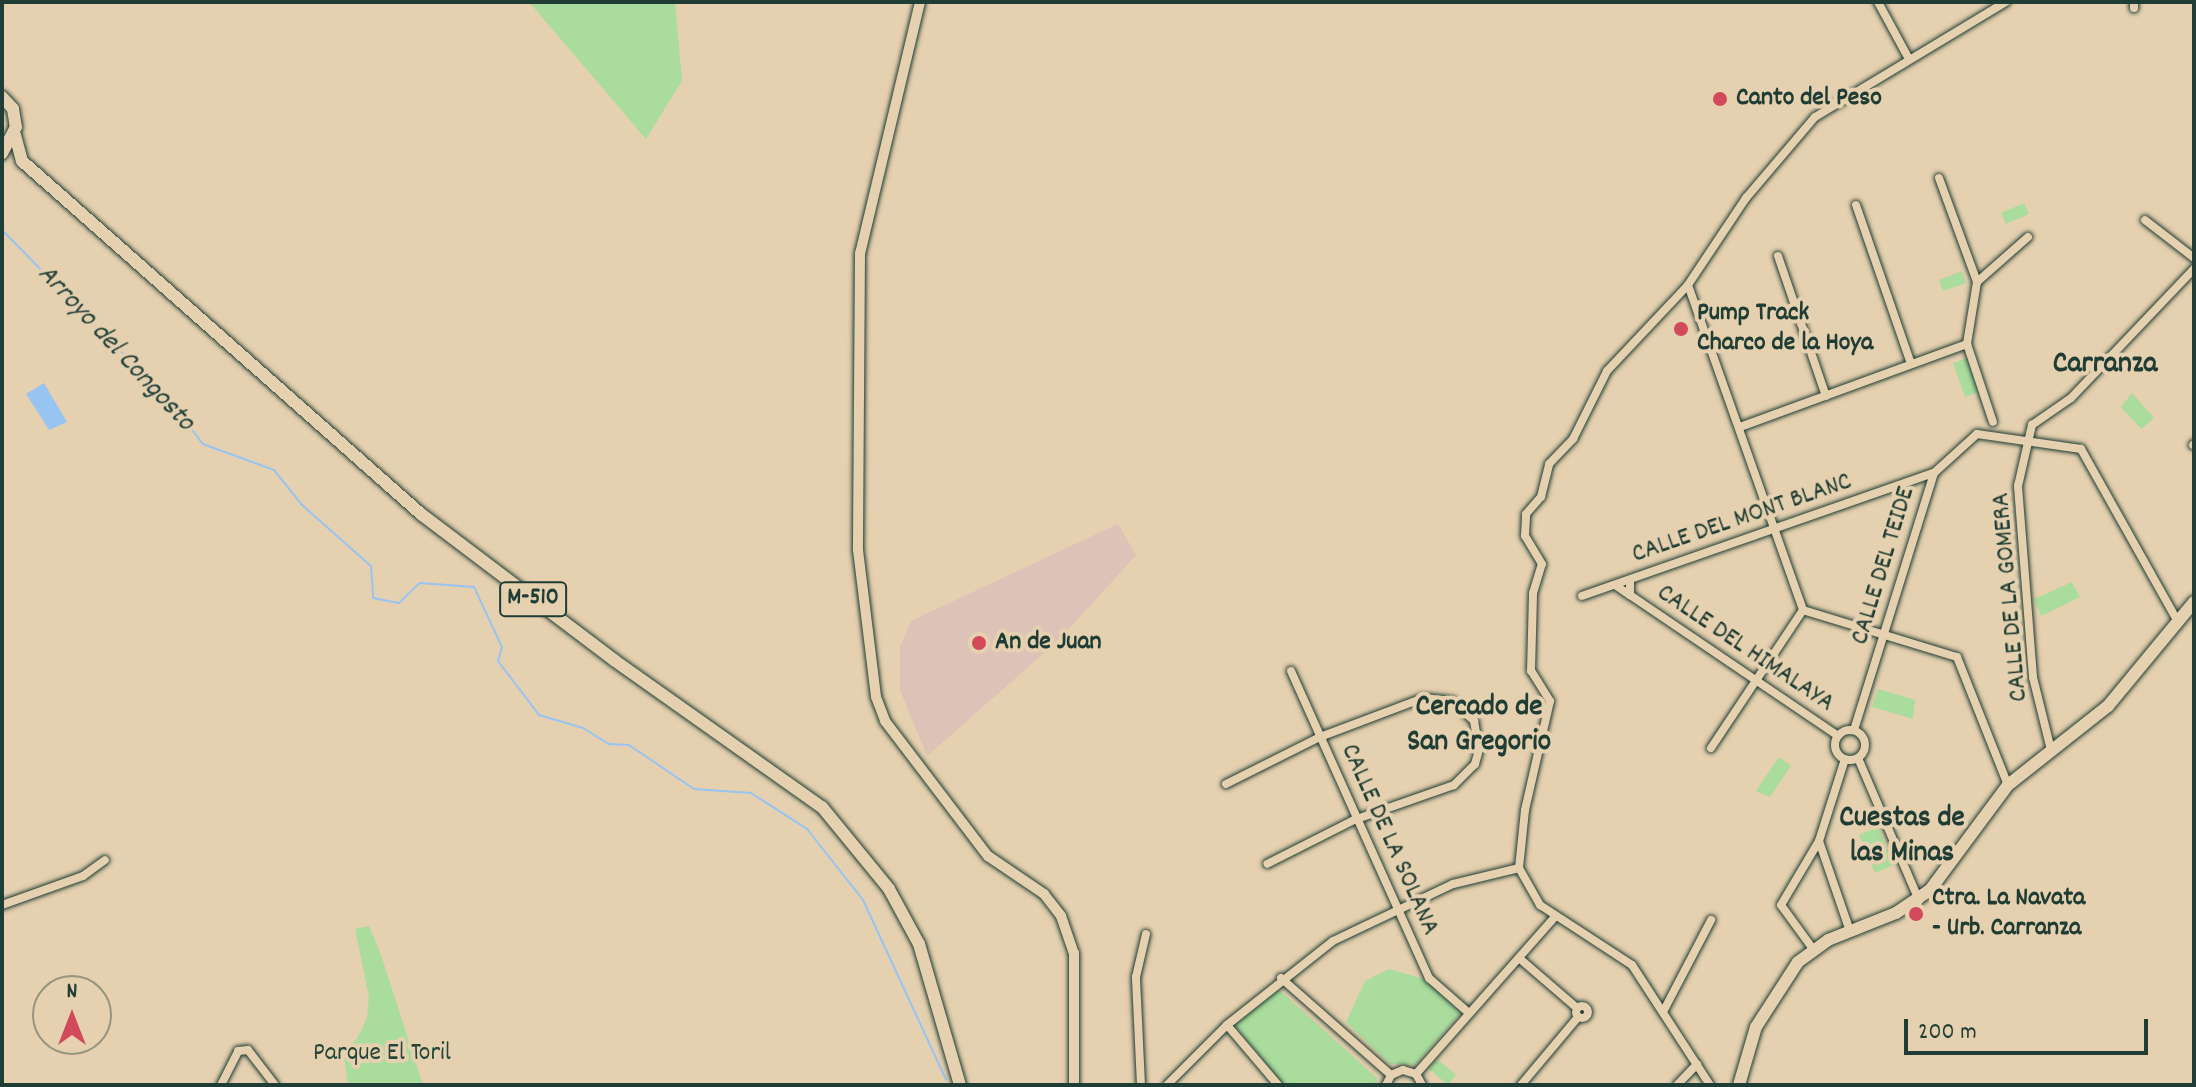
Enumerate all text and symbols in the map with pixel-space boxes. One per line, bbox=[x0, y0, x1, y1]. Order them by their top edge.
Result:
place label: Canto del Peso bbox=[1736, 83, 1882, 115]
marker: Canto del Peso bbox=[1711, 90, 1729, 108]
water label: Arroyo del Congosto bbox=[29, 259, 201, 439]
place label: Pump Track Charco de la Hoya bbox=[1697, 298, 1873, 360]
marker: Pump Track Charco de la Hoya bbox=[1672, 320, 1690, 338]
district label: Carranza bbox=[2053, 348, 2157, 384]
street label: CALLE DEL MONT BLANC bbox=[1628, 467, 1856, 571]
street label: CALLE DEL TEIDE bbox=[1845, 483, 1923, 649]
street label: CALLE DE LA GOMERA bbox=[1986, 491, 2036, 703]
street label: CALLE DEL HIMALAYA bbox=[1650, 578, 1840, 720]
road number: M-510 bbox=[499, 579, 567, 619]
place label: An de Juan bbox=[995, 627, 1102, 659]
marker: An de Juan bbox=[970, 634, 988, 652]
district label: Cercado de San Gregorio bbox=[1407, 691, 1551, 762]
street label: CALLE DE LA SOLANA bbox=[1333, 739, 1445, 941]
district label: Cuestas de las Minas bbox=[1839, 802, 1965, 872]
place label: Ctra. La Navata - Urb. Carranza bbox=[1932, 883, 2085, 944]
marker: Ctra. La Navata - Urb. Carranza bbox=[1907, 905, 1925, 923]
north arrow bbox=[32, 975, 112, 1055]
text: N bbox=[67, 977, 77, 1008]
scale bar bbox=[1908, 1003, 2152, 1053]
text: 200 m bbox=[1918, 1016, 1977, 1050]
park label: Parque El Toril bbox=[313, 1038, 451, 1070]

